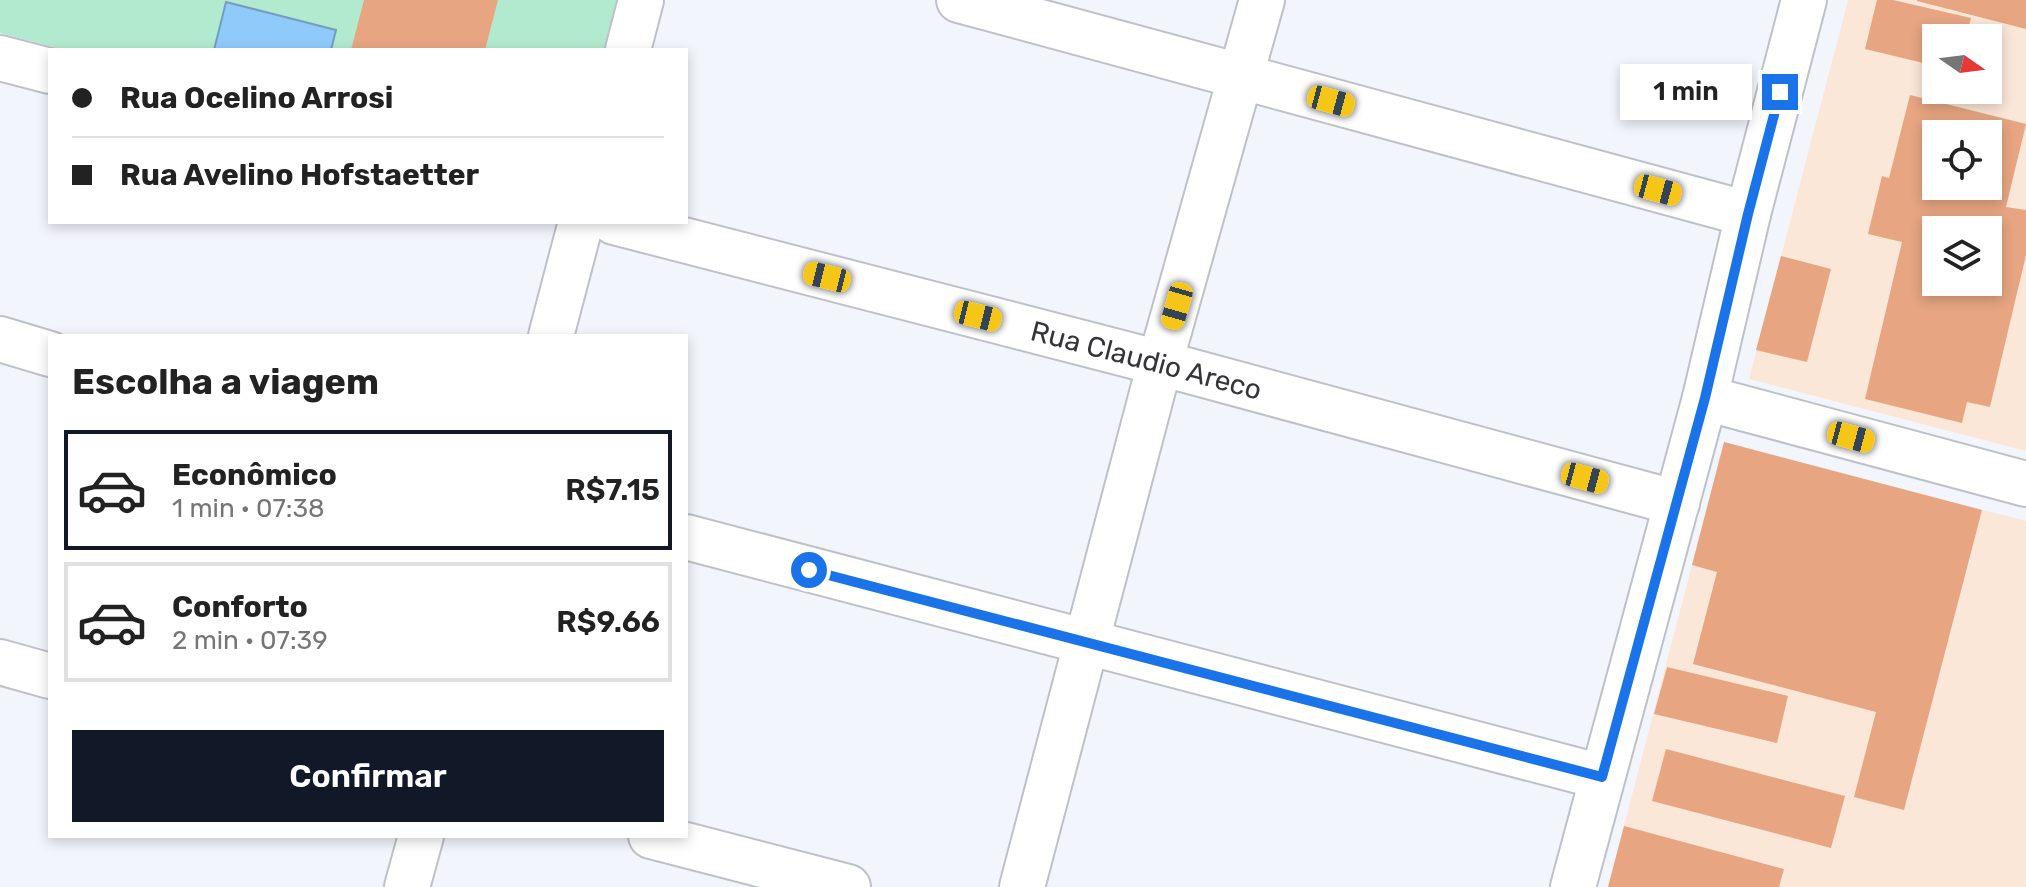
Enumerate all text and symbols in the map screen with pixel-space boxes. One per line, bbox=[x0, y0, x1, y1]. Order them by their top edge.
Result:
north arrow bbox=[1922, 24, 2002, 104]
map controls bbox=[1922, 24, 2002, 296]
callout: 1 min bbox=[1620, 64, 1752, 120]
route end bbox=[1762, 74, 1798, 110]
text: 1 min bbox=[1653, 76, 1719, 107]
text: Rua Ocelino Arrosi bbox=[120, 80, 393, 116]
car bbox=[1305, 83, 1357, 119]
button: locate bbox=[1922, 120, 2002, 200]
text: Rua Avelino Hofstaetter bbox=[120, 157, 479, 193]
car bbox=[1632, 172, 1684, 208]
button: layers bbox=[1922, 216, 2002, 296]
car bbox=[801, 260, 853, 294]
car bbox=[1159, 280, 1195, 332]
car bbox=[952, 299, 1004, 333]
street label: Rua Claudio Areco bbox=[1027, 314, 1265, 407]
text: Escolha a viagem bbox=[72, 360, 379, 403]
car bbox=[1825, 419, 1877, 455]
icon: car bbox=[76, 454, 148, 526]
text: Econômico bbox=[172, 457, 337, 493]
car bbox=[1559, 460, 1611, 496]
text: R$7.15 bbox=[565, 472, 660, 508]
text: 1 min · 07:38 bbox=[172, 493, 325, 524]
route start bbox=[791, 552, 827, 588]
icon: car bbox=[76, 586, 148, 658]
text: Conforto bbox=[172, 589, 308, 625]
text: R$9.66 bbox=[556, 604, 660, 640]
text: 2 min · 07:39 bbox=[172, 625, 328, 656]
button: Confirmar bbox=[72, 730, 664, 822]

